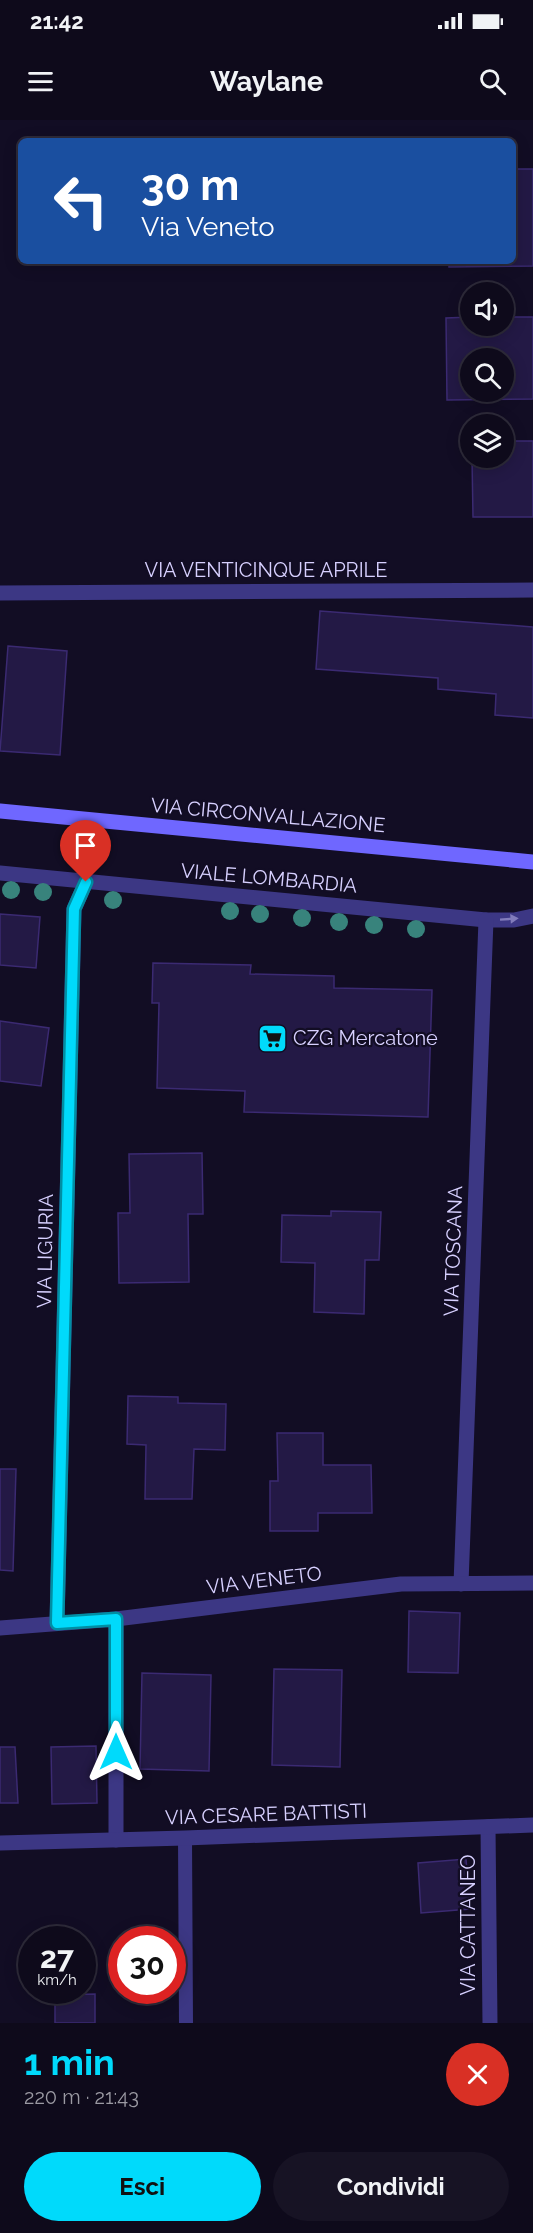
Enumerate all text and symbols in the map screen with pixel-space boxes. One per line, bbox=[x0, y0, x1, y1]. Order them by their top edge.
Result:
text: 21:42 bbox=[30, 8, 84, 34]
icon: menu bbox=[24, 65, 57, 98]
icon: search bbox=[476, 65, 509, 98]
text: Waylane bbox=[210, 66, 323, 97]
text: 30 m bbox=[141, 161, 239, 210]
icon: left bbox=[42, 162, 120, 240]
text: Via Veneto bbox=[141, 211, 275, 242]
map controls bbox=[460, 282, 514, 468]
button: sound bbox=[460, 282, 514, 336]
button: search bbox=[460, 348, 514, 402]
button: layers bbox=[460, 414, 514, 468]
street label: VIA VENTICINQUE APRILE bbox=[145, 558, 387, 582]
street label: VIA CIRCONVALLAZIONE bbox=[150, 793, 386, 837]
pin bbox=[60, 820, 111, 882]
icon: arrive bbox=[69, 829, 102, 862]
street label: VIALE LOMBARDIA bbox=[180, 858, 359, 898]
one-way arrow bbox=[500, 915, 519, 924]
supermarket icon: CZG Mercatone bbox=[256, 1022, 288, 1054]
place label: CZG Mercatone bbox=[293, 1026, 438, 1050]
street label: VIA TOSCANA bbox=[439, 1185, 467, 1317]
street label: VIA LIGURIA bbox=[32, 1193, 58, 1308]
street label: VIA VENETO bbox=[205, 1561, 323, 1599]
position arrow bbox=[84, 1720, 148, 1784]
street label: VIA CESARE BATTISTI bbox=[165, 1798, 367, 1830]
street label: VIA CATTANEO bbox=[456, 1854, 480, 1996]
speed limit sign: 30 bbox=[108, 1926, 186, 2004]
text: 27 bbox=[40, 1940, 74, 1975]
text: km/h bbox=[37, 1971, 77, 1989]
text: 1 min bbox=[24, 2041, 115, 2083]
button: close bbox=[446, 2043, 509, 2106]
text: 220 m · 21:43 bbox=[24, 2085, 139, 2109]
button: Esci bbox=[24, 2152, 261, 2221]
button: Condividi bbox=[273, 2152, 509, 2221]

